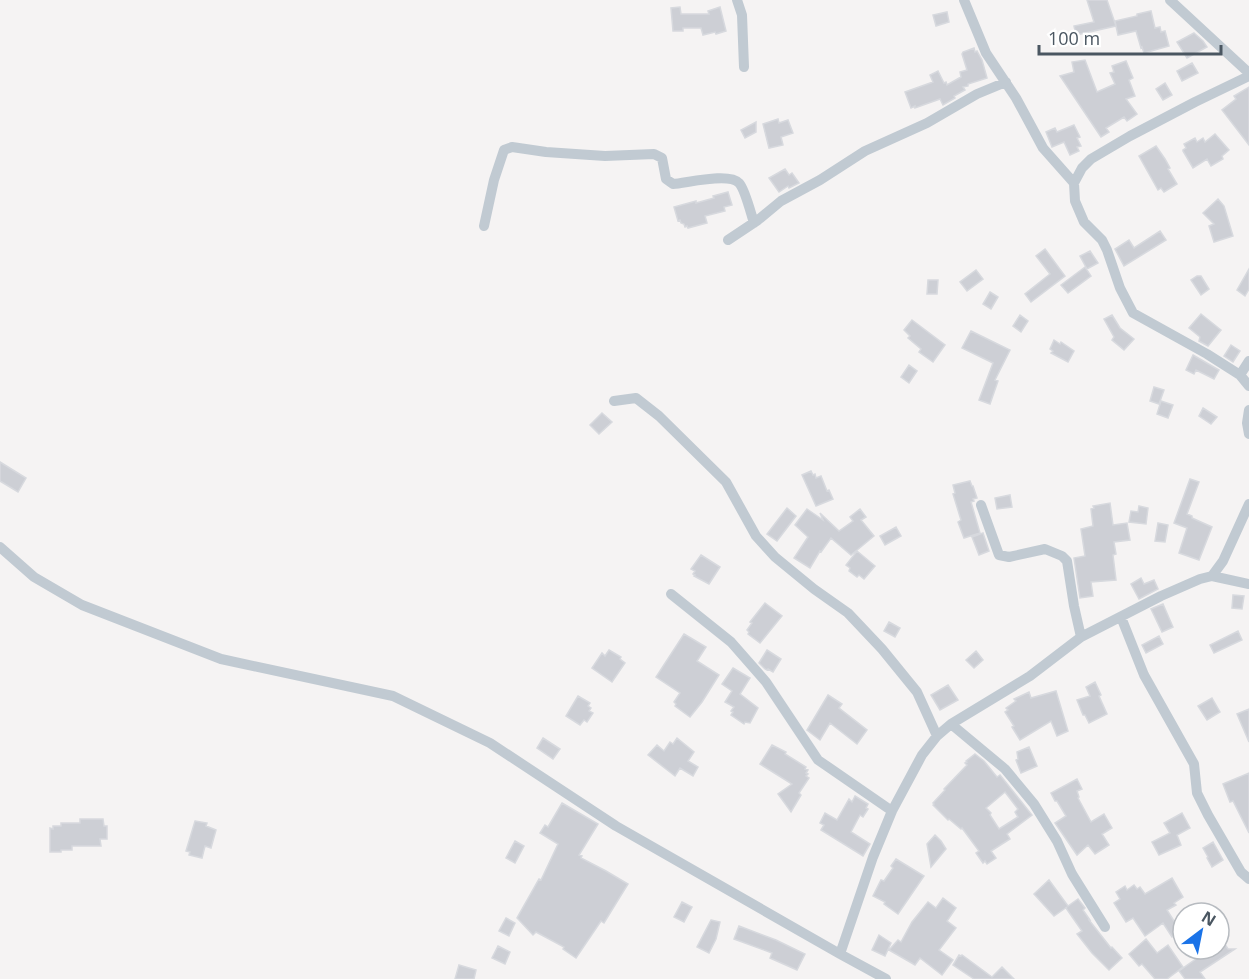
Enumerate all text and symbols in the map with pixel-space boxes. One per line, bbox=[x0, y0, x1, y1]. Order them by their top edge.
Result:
scale bar bbox=[1039, 18, 1220, 56]
text: 100 m bbox=[1048, 26, 1100, 50]
north arrow bbox=[1171, 901, 1231, 961]
text: N bbox=[1198, 906, 1220, 931]

